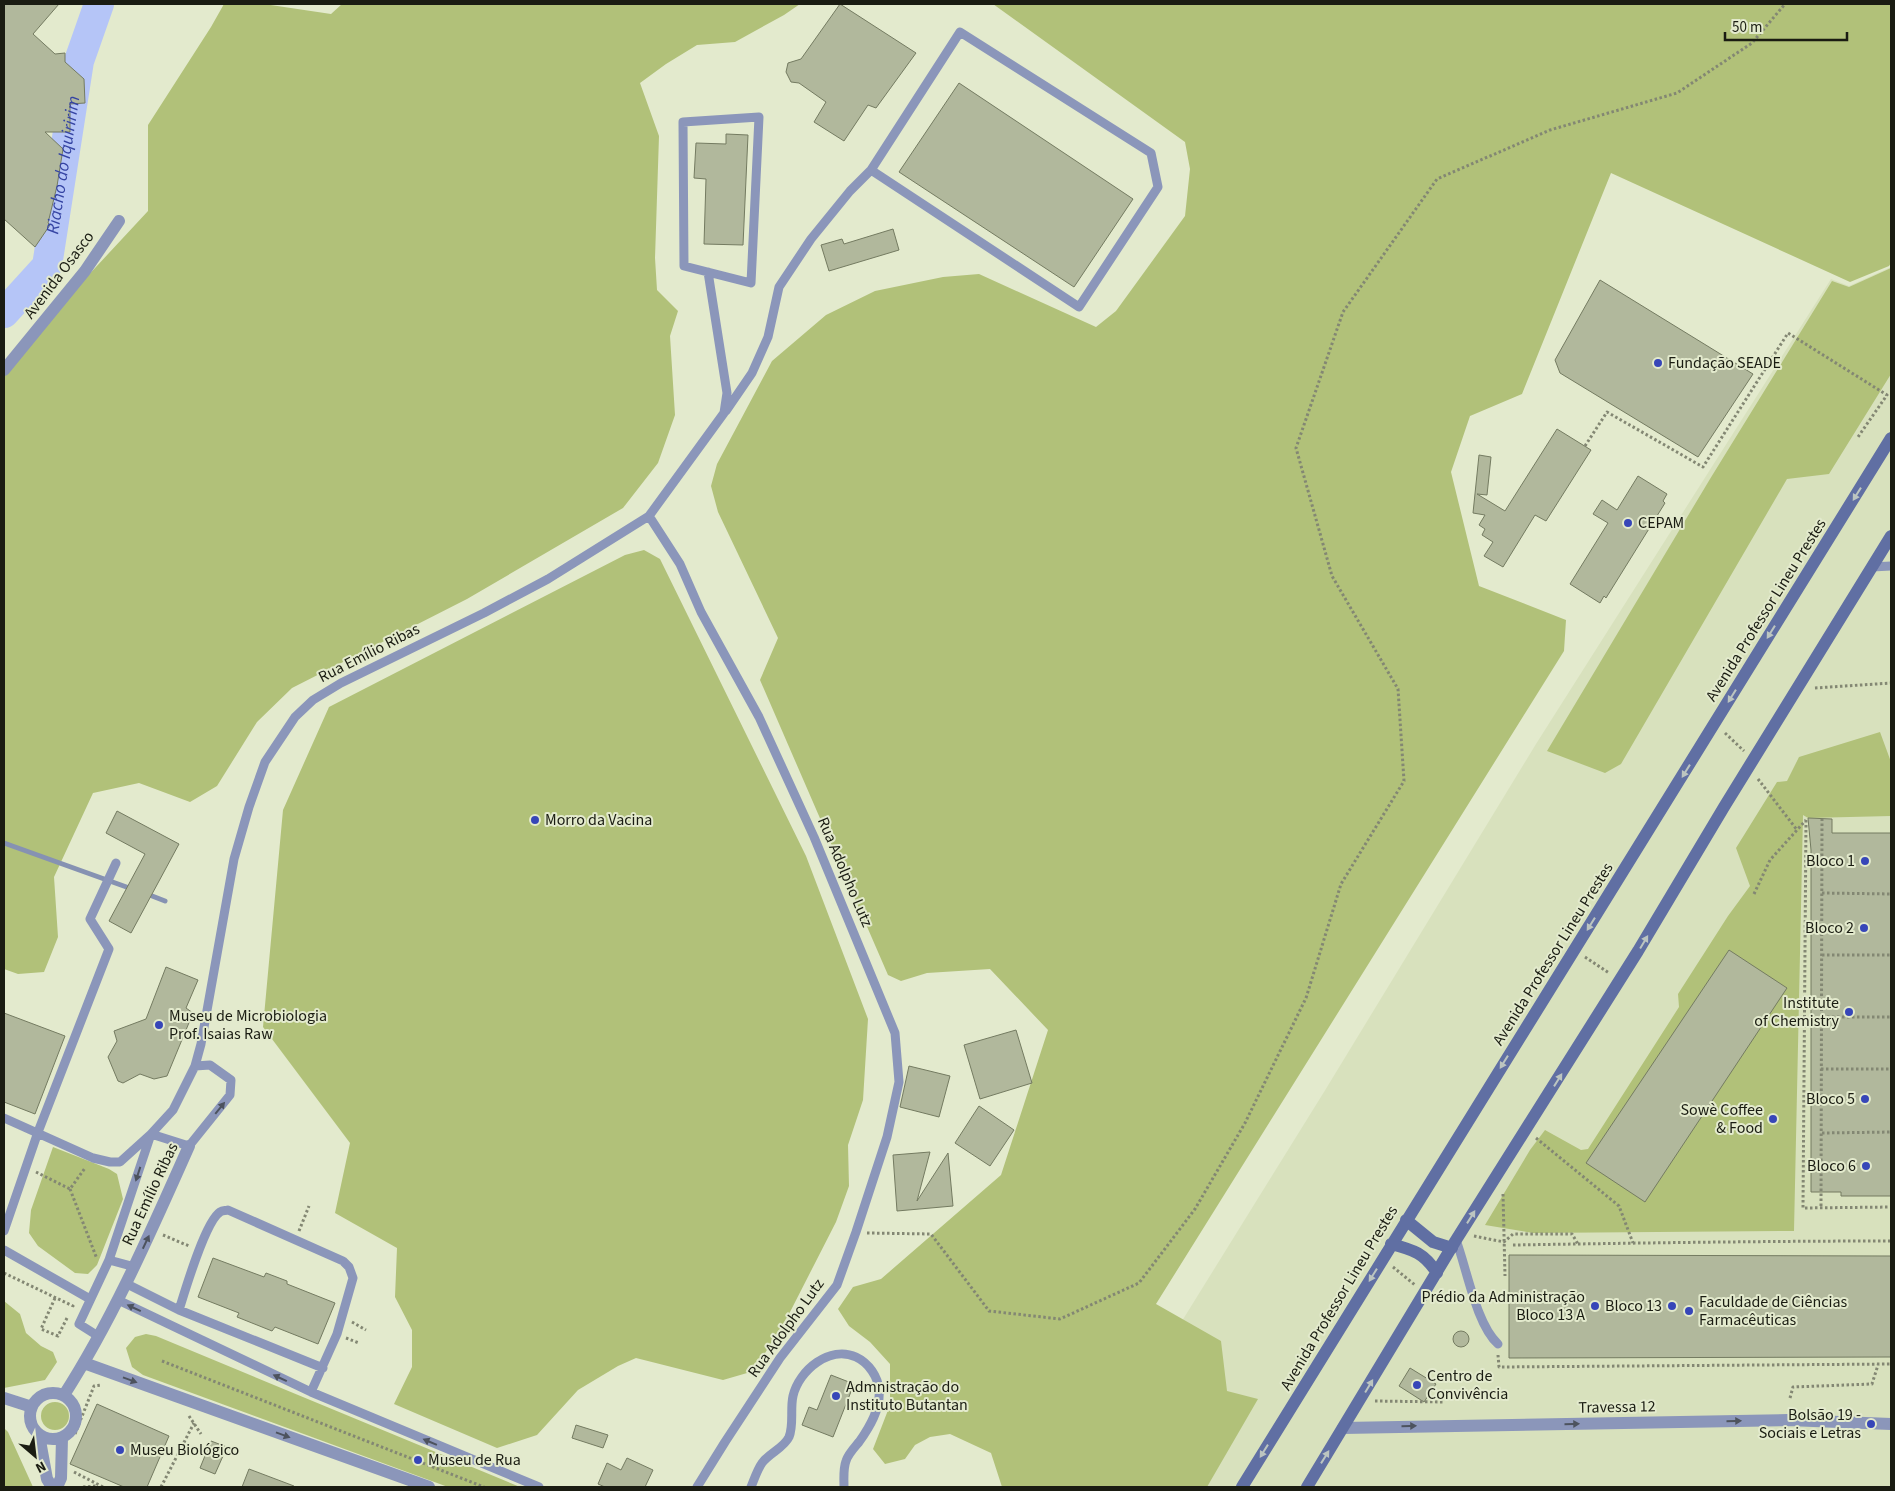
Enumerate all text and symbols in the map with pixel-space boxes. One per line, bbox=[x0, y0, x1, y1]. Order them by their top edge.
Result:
scale bar bbox=[1725, 10, 1848, 42]
text: 50 m bbox=[1732, 17, 1762, 38]
water label: Riacho do Iquiririm bbox=[40, 94, 86, 236]
street label: Avenida Osasco bbox=[19, 227, 99, 323]
place label: Fundação SEADE bbox=[1668, 352, 1781, 374]
marker: Fundação SEADE bbox=[1652, 357, 1664, 369]
one-way arrow bbox=[1852, 487, 1861, 500]
place label: CEPAM bbox=[1638, 512, 1684, 534]
street label: Avenida Professor Lineu Prestes bbox=[1700, 514, 1832, 706]
marker: CEPAM bbox=[1622, 517, 1634, 529]
street label: Rua Emílio Ribas bbox=[315, 618, 424, 688]
one-way arrow bbox=[1767, 626, 1776, 639]
one-way arrow bbox=[1727, 690, 1736, 703]
one-way arrow bbox=[1681, 765, 1690, 778]
place label: Morro da Vacina bbox=[545, 809, 652, 831]
marker: Morro da Vacina bbox=[529, 814, 541, 826]
street label: Rua Adolpho Lutz bbox=[812, 814, 878, 930]
place label: Bloco 1 bbox=[1806, 850, 1855, 872]
marker: Bloco 1 bbox=[1859, 855, 1871, 867]
street label: Avenida Professor Lineu Prestes bbox=[1487, 858, 1619, 1050]
place label: Bloco 2 bbox=[1805, 917, 1854, 939]
one-way arrow bbox=[1586, 918, 1595, 931]
marker: Bloco 2 bbox=[1858, 922, 1870, 934]
one-way arrow bbox=[1639, 935, 1648, 948]
place label: Institute of Chemistry bbox=[1754, 992, 1840, 1032]
place label: Museu de Microbiologia Prof. Isaias Raw bbox=[169, 1005, 327, 1045]
marker: Institute of Chemistry bbox=[1843, 1006, 1855, 1018]
marker: Museu de Microbiologia Prof. Isaias Raw bbox=[153, 1019, 165, 1031]
one-way arrow bbox=[1500, 1055, 1509, 1068]
one-way arrow bbox=[1553, 1073, 1562, 1086]
place label: Bloco 5 bbox=[1806, 1088, 1855, 1110]
marker: Bloco 5 bbox=[1859, 1093, 1871, 1105]
place label: Sowè Coffee & Food bbox=[1681, 1099, 1763, 1139]
one-way arrow bbox=[214, 1102, 225, 1115]
marker: Sowè Coffee & Food bbox=[1767, 1113, 1779, 1125]
street label: Rua Emílio Ribas bbox=[117, 1139, 184, 1249]
place label: Bloco 6 bbox=[1807, 1155, 1856, 1177]
marker: Bloco 6 bbox=[1860, 1160, 1872, 1172]
one-way arrow bbox=[134, 1167, 142, 1182]
street label: Avenida Professor Lineu Prestes bbox=[1275, 1201, 1403, 1395]
one-way arrow bbox=[1466, 1211, 1476, 1224]
one-way arrow bbox=[142, 1235, 150, 1249]
one-way arrow bbox=[1368, 1268, 1378, 1281]
street label: Rua Adolpho Lutz bbox=[743, 1274, 830, 1382]
place label: Prédio da Administração Bloco 13 A bbox=[1421, 1286, 1585, 1326]
place label: Faculdade de Ciências Farmacêuticas bbox=[1699, 1291, 1848, 1331]
place label: Bloco 13 bbox=[1605, 1295, 1662, 1317]
marker: Prédio da Administração Bloco 13 A bbox=[1589, 1300, 1601, 1312]
marker: Bloco 13 bbox=[1666, 1300, 1678, 1312]
one-way arrow bbox=[127, 1303, 141, 1311]
marker: Faculdade de Ciências Farmacêuticas bbox=[1683, 1305, 1695, 1317]
place label: Centro de Convivência bbox=[1427, 1365, 1508, 1405]
one-way arrow bbox=[273, 1373, 287, 1381]
one-way arrow bbox=[123, 1376, 138, 1384]
place label: Admnistração do Instituto Butantan bbox=[846, 1376, 968, 1416]
one-way arrow bbox=[1364, 1379, 1373, 1392]
marker: Centro de Convivência bbox=[1411, 1379, 1423, 1391]
marker: Admnistração do Instituto Butantan bbox=[830, 1390, 842, 1402]
street label: Travessa 12 bbox=[1578, 1395, 1656, 1419]
place label: Bolsão 19 - Sociais e Letras bbox=[1759, 1404, 1861, 1444]
one-way arrow bbox=[1727, 1417, 1743, 1425]
marker: Bolsão 19 - Sociais e Letras bbox=[1865, 1418, 1877, 1430]
one-way arrow bbox=[1564, 1420, 1580, 1428]
one-way arrow bbox=[1402, 1422, 1418, 1430]
north arrow bbox=[10, 1431, 60, 1481]
one-way arrow bbox=[276, 1431, 291, 1439]
one-way arrow bbox=[423, 1437, 437, 1445]
place label: Museu Biológico bbox=[130, 1439, 239, 1461]
marker: Museu Biológico bbox=[114, 1444, 126, 1456]
one-way arrow bbox=[1260, 1445, 1269, 1458]
place label: Museu de Rua bbox=[428, 1449, 521, 1471]
one-way arrow bbox=[1320, 1451, 1329, 1464]
marker: Museu de Rua bbox=[412, 1454, 424, 1466]
text: N bbox=[32, 1456, 49, 1478]

